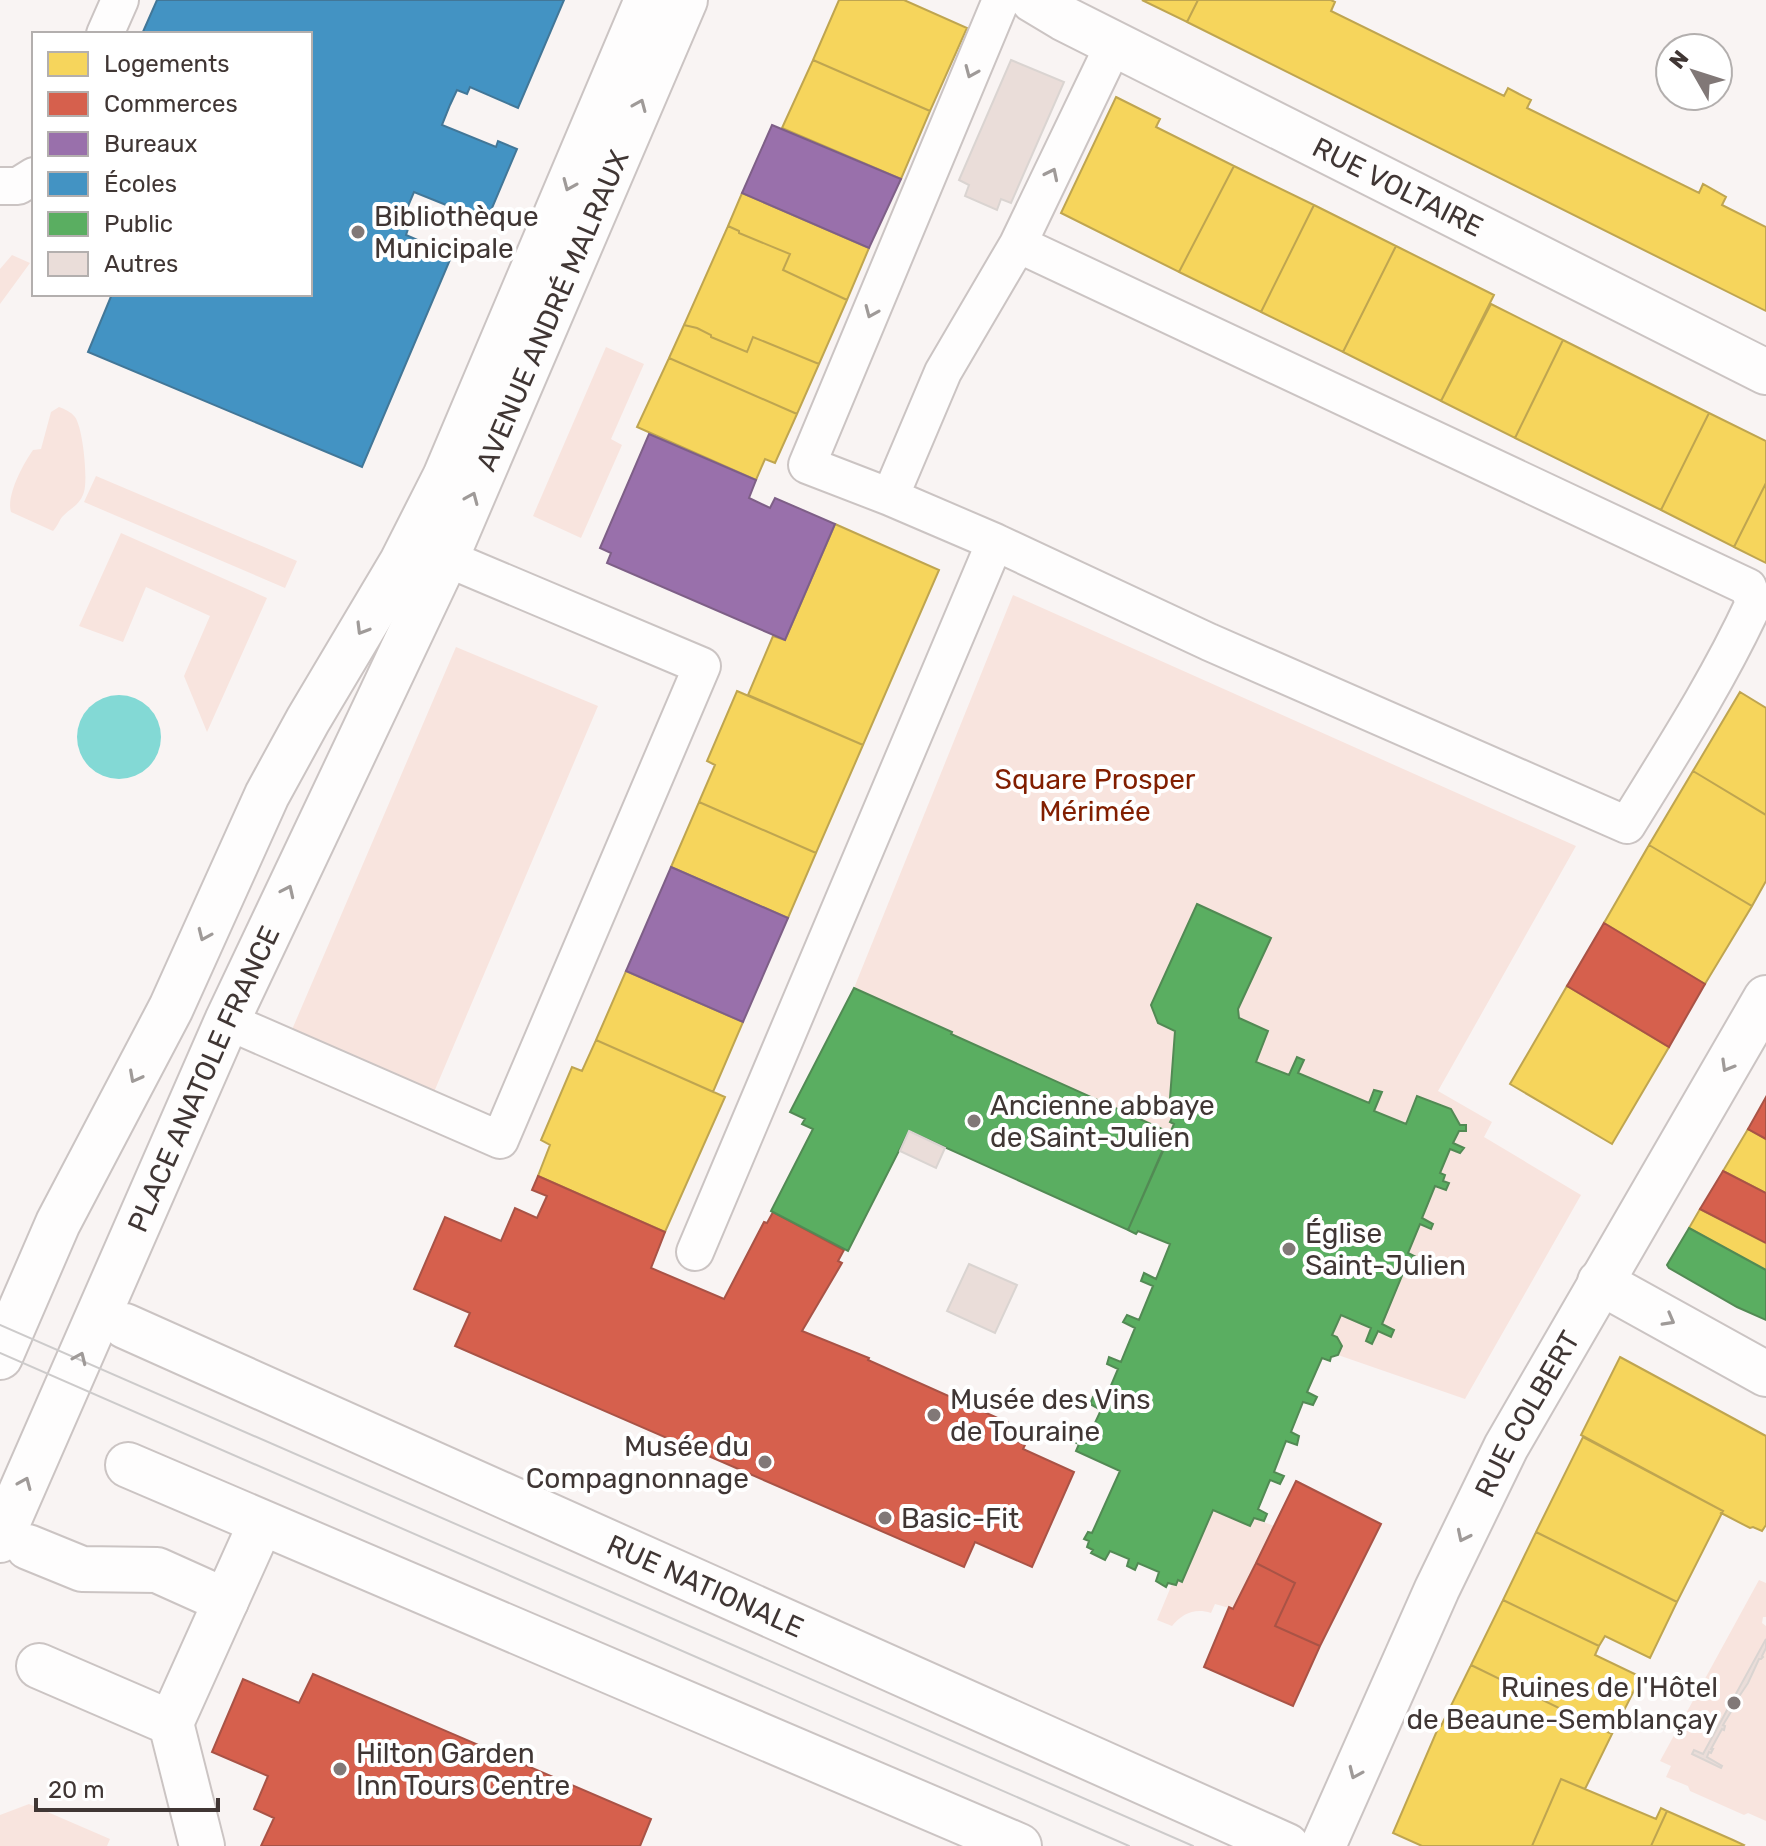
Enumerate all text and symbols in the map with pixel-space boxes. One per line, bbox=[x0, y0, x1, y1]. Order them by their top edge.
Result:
legend bbox=[32, 32, 312, 296]
north arrow bbox=[1654, 32, 1734, 112]
text: N bbox=[1663, 45, 1694, 74]
text: Logements bbox=[104, 50, 230, 78]
one-way arrow bbox=[964, 64, 981, 78]
text: Commerces bbox=[104, 90, 238, 118]
one-way arrow bbox=[631, 98, 647, 113]
text: Bureaux bbox=[104, 130, 198, 158]
street label: RUE VOLTAIRE bbox=[1307, 130, 1488, 243]
street label: AVENUE ANDRÉ MALRAUX bbox=[469, 145, 635, 476]
one-way arrow bbox=[1042, 167, 1058, 182]
text: Écoles bbox=[104, 170, 177, 198]
one-way arrow bbox=[562, 177, 578, 191]
place label: Bibliothèque Municipale bbox=[374, 200, 539, 265]
text: Public bbox=[104, 210, 173, 238]
marker: Bibliothèque Municipale bbox=[349, 223, 367, 241]
text: Autres bbox=[104, 250, 178, 278]
one-way arrow bbox=[864, 304, 881, 318]
one-way arrow bbox=[462, 492, 478, 506]
one-way arrow bbox=[356, 620, 372, 635]
park label: Square Prosper Mérimée bbox=[994, 763, 1196, 828]
one-way arrow bbox=[278, 884, 294, 899]
street label: PLACE ANATOLE FRANCE bbox=[120, 920, 286, 1237]
one-way arrow bbox=[198, 926, 214, 941]
one-way arrow bbox=[1721, 1057, 1737, 1071]
one-way arrow bbox=[129, 1069, 144, 1083]
place label: Ancienne abbaye de Saint-Julien bbox=[990, 1089, 1215, 1154]
marker: Ancienne abbaye de Saint-Julien bbox=[965, 1112, 983, 1130]
place label: Église Saint-Julien bbox=[1305, 1217, 1466, 1282]
marker: Église Saint-Julien bbox=[1280, 1240, 1298, 1258]
one-way arrow bbox=[1660, 1310, 1674, 1326]
street label: RUE COLBERT bbox=[1468, 1325, 1586, 1502]
one-way arrow bbox=[70, 1352, 86, 1367]
place label: Musée des Vins de Touraine bbox=[950, 1383, 1151, 1448]
marker: Musée des Vins de Touraine bbox=[925, 1406, 943, 1424]
place label: Musée du Compagnonnage bbox=[526, 1430, 749, 1495]
marker: Musée du Compagnonnage bbox=[756, 1453, 774, 1471]
one-way arrow bbox=[15, 1477, 31, 1491]
place label: Basic-Fit bbox=[901, 1502, 1019, 1535]
marker: Basic-Fit bbox=[876, 1509, 894, 1527]
street label: RUE NATIONALE bbox=[602, 1527, 809, 1644]
one-way arrow bbox=[1457, 1528, 1473, 1543]
place label: Ruines de l'Hôtel de Beaune-Semblançay bbox=[1406, 1671, 1718, 1736]
marker: Ruines de l'Hôtel de Beaune-Semblançay bbox=[1725, 1694, 1743, 1712]
place label: Hilton Garden Inn Tours Centre bbox=[356, 1737, 570, 1802]
marker: Hilton Garden Inn Tours Centre bbox=[331, 1760, 349, 1778]
scale bar bbox=[36, 1762, 218, 1812]
one-way arrow bbox=[1349, 1765, 1365, 1779]
text: 20 m bbox=[48, 1776, 105, 1804]

